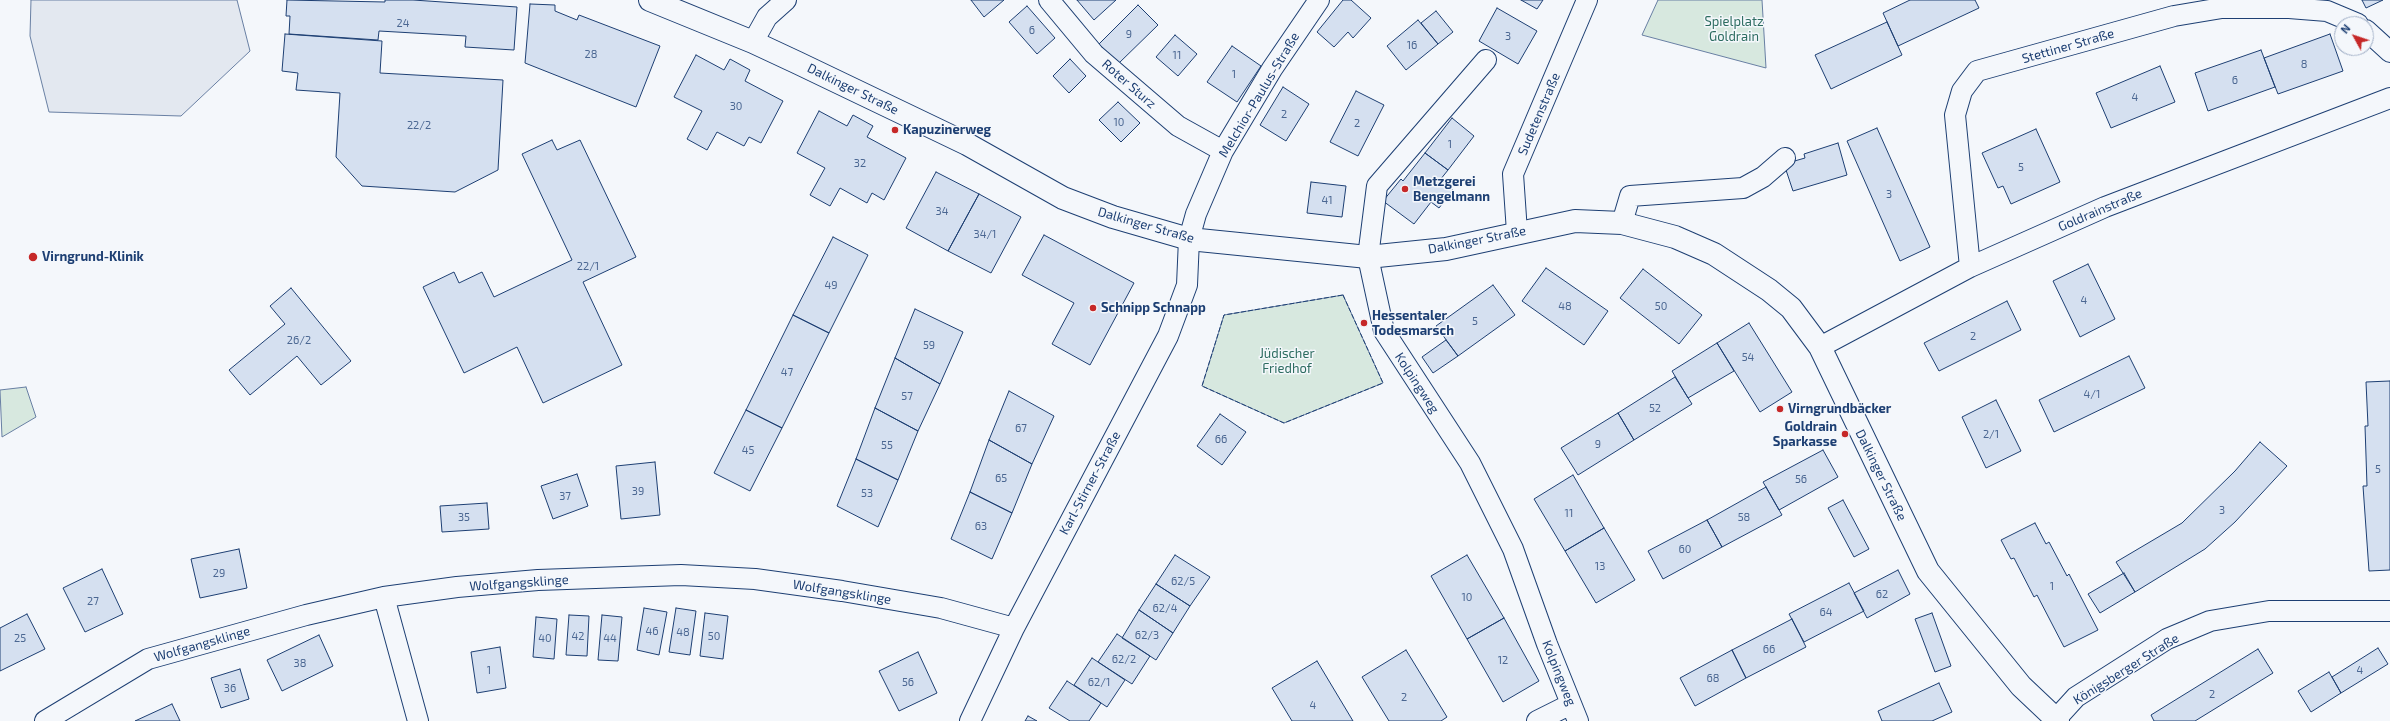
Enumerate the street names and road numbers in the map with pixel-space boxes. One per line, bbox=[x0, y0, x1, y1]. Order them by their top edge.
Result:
street label: Stettiner Straße bbox=[2020, 25, 2116, 67]
street label: Melchior-Paulus-Straße bbox=[1215, 30, 1303, 160]
street label: Roter Sturz bbox=[1099, 56, 1159, 112]
street label: Dalkinger Straße bbox=[805, 60, 901, 118]
street label: Sudetenstraße bbox=[1515, 70, 1563, 158]
street label: Goldrainstraße bbox=[2056, 185, 2144, 235]
street label: Dalkinger Straße bbox=[1096, 204, 1196, 246]
street label: Dalkinger Straße bbox=[1427, 223, 1527, 257]
street label: Kolpingweg bbox=[1392, 350, 1442, 416]
street label: Dalkinger Straße bbox=[1852, 427, 1910, 523]
street label: Karl-Stirner-Straße bbox=[1056, 429, 1124, 537]
street label: Wolfgangsklinge bbox=[469, 572, 569, 594]
street label: Wolfgangsklinge bbox=[792, 577, 892, 607]
street label: Wolfgangsklinge bbox=[152, 623, 252, 665]
street label: Königsberger Straße bbox=[2070, 630, 2182, 708]
street label: Kolpingweg bbox=[1539, 638, 1579, 708]

